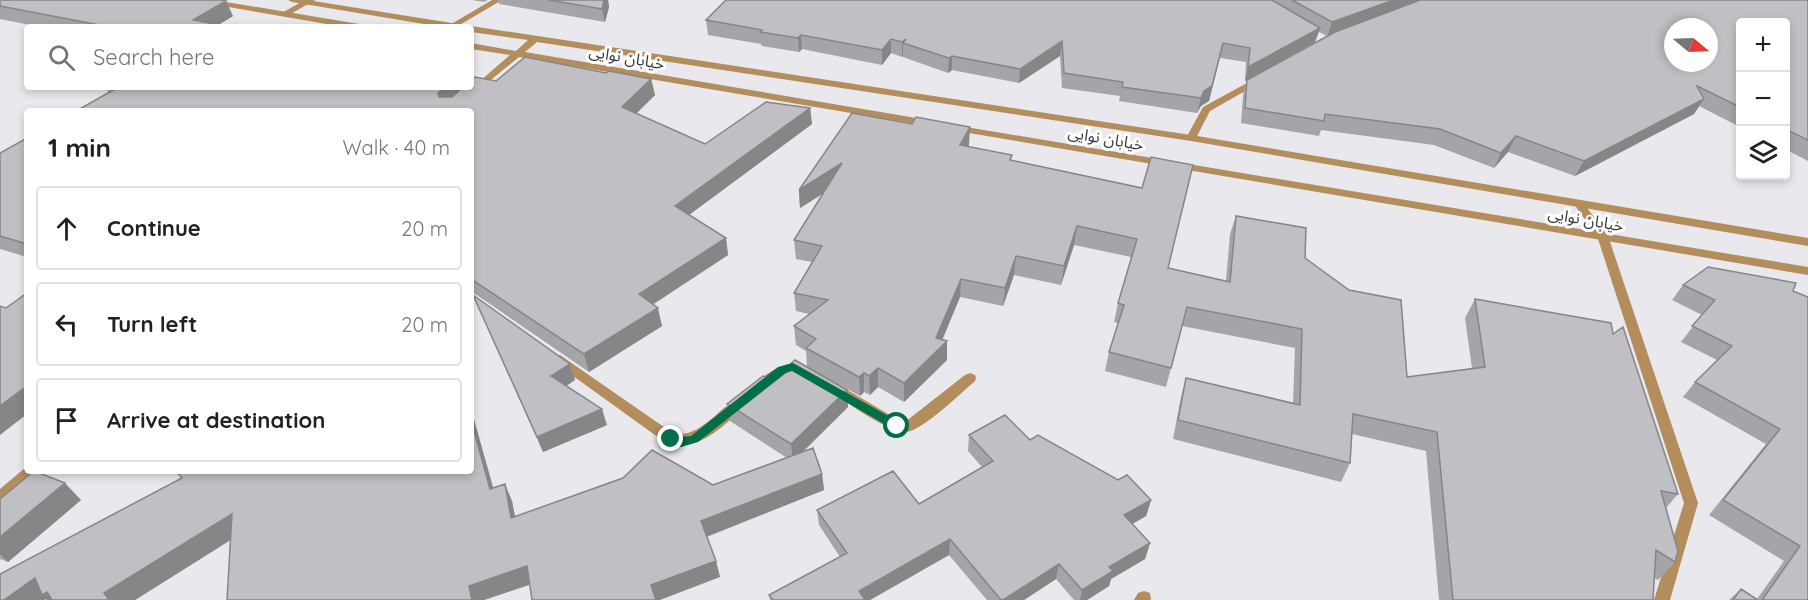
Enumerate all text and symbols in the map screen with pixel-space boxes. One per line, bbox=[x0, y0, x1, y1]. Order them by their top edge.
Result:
north arrow bbox=[1664, 18, 1718, 72]
map controls bbox=[1736, 18, 1790, 180]
button: + bbox=[1736, 18, 1790, 72]
search box bbox=[24, 24, 474, 90]
icon: search bbox=[45, 41, 78, 74]
street label: خیابان نوایی bbox=[588, 41, 666, 73]
text: Search here bbox=[93, 43, 214, 71]
button: − bbox=[1736, 72, 1790, 126]
street label: خیابان نوایی bbox=[1067, 122, 1145, 154]
button: layers bbox=[1736, 126, 1790, 180]
text: 1 min bbox=[48, 131, 111, 164]
text: Walk · 40 m bbox=[342, 135, 450, 160]
street label: خیابان نوایی bbox=[1547, 203, 1625, 235]
icon: ahead bbox=[50, 212, 83, 245]
text: Continue bbox=[107, 214, 201, 242]
text: 20 m bbox=[401, 216, 448, 241]
icon: left bbox=[50, 308, 83, 341]
text: Turn left bbox=[107, 310, 197, 338]
text: 20 m bbox=[401, 312, 448, 337]
icon: arrive bbox=[50, 404, 83, 437]
text: Arrive at destination bbox=[107, 406, 325, 434]
route start bbox=[883, 412, 909, 438]
route end bbox=[657, 425, 683, 451]

